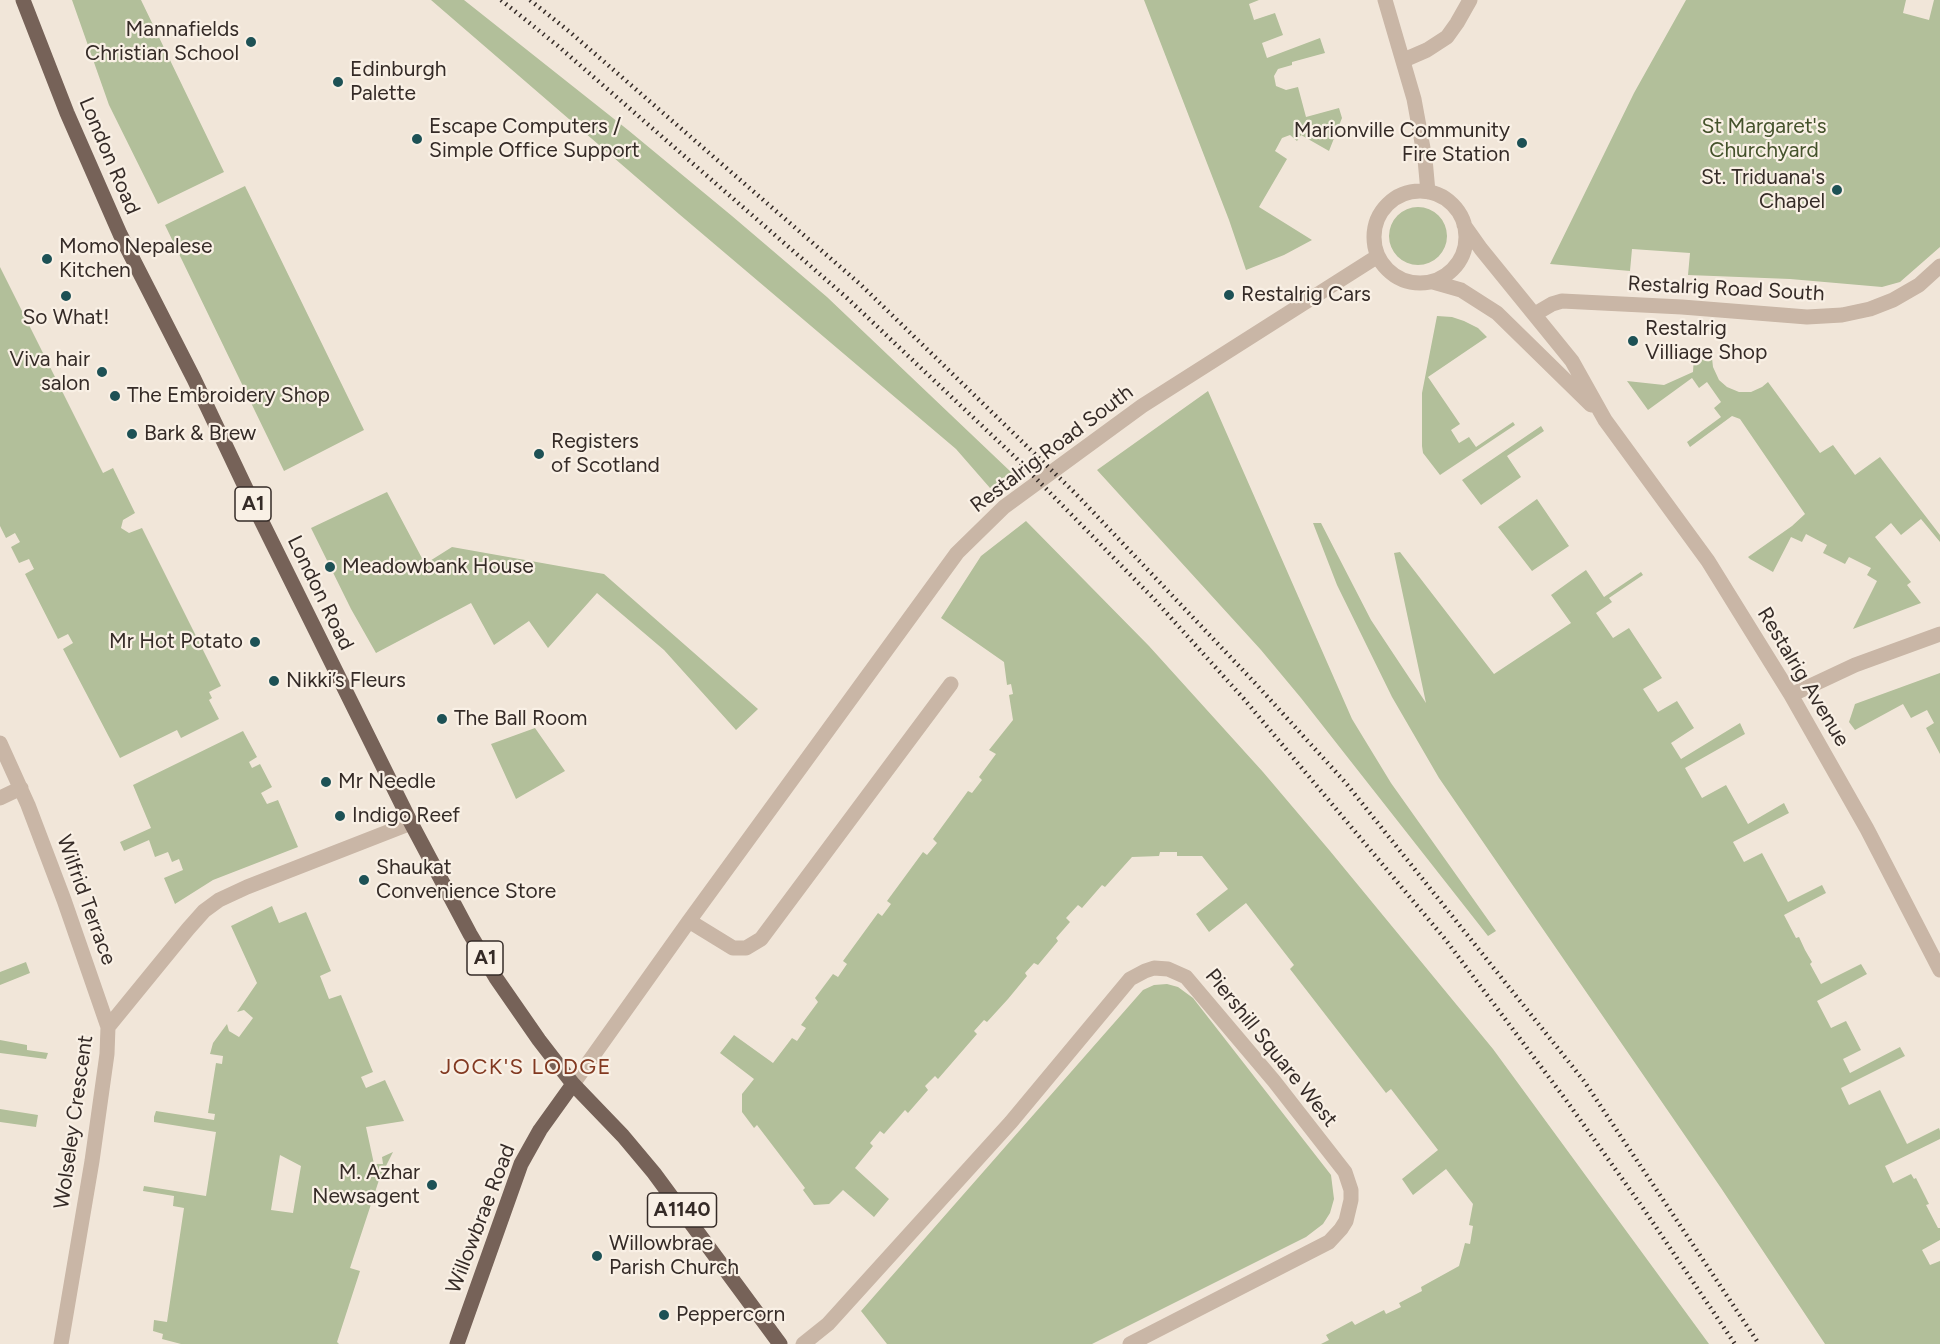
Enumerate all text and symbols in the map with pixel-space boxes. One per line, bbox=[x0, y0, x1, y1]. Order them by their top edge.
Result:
place label: Mannafields Christian School bbox=[85, 17, 239, 67]
marker: Mannafields Christian School bbox=[244, 35, 258, 49]
place label: Edinburgh Palette bbox=[350, 57, 446, 107]
marker: Edinburgh Palette bbox=[331, 75, 345, 89]
street label: London Road bbox=[73, 94, 145, 218]
place label: Escape Computers / Simple Office Support bbox=[429, 114, 640, 164]
park label: St Margaret's Churchyard bbox=[1701, 114, 1827, 164]
place label: Marionville Community Fire Station bbox=[1294, 118, 1510, 168]
marker: Escape Computers / Simple Office Support bbox=[410, 132, 424, 146]
marker: Marionville Community Fire Station bbox=[1515, 136, 1529, 150]
place label: St. Triduana's Chapel bbox=[1701, 165, 1825, 215]
marker: St. Triduana's Chapel bbox=[1830, 183, 1844, 197]
place label: Momo Nepalese Kitchen bbox=[59, 234, 212, 284]
marker: Momo Nepalese Kitchen bbox=[40, 252, 54, 266]
street label: Restalrig Road South bbox=[1627, 271, 1825, 307]
place label: Restalrig Cars bbox=[1241, 282, 1371, 308]
marker: Restalrig Cars bbox=[1222, 288, 1236, 302]
marker: So What! bbox=[59, 289, 73, 303]
place label: So What! bbox=[22, 305, 110, 331]
place label: Restalrig Villiage Shop bbox=[1645, 316, 1767, 366]
marker: Restalrig Villiage Shop bbox=[1626, 334, 1640, 348]
place label: Viva hair salon bbox=[10, 347, 90, 397]
marker: Viva hair salon bbox=[95, 365, 109, 379]
street label: Restalrig Road South bbox=[966, 380, 1138, 518]
place label: The Embroidery Shop bbox=[127, 383, 330, 409]
marker: The Embroidery Shop bbox=[108, 389, 122, 403]
place label: Bark & Brew bbox=[144, 421, 256, 447]
marker: Bark & Brew bbox=[125, 427, 139, 441]
place label: Registers of Scotland bbox=[551, 429, 660, 479]
marker: Registers of Scotland bbox=[532, 447, 546, 461]
road number: A1 bbox=[235, 487, 271, 521]
street label: London Road bbox=[281, 532, 359, 654]
place label: Meadowbank House bbox=[342, 554, 534, 580]
marker: Meadowbank House bbox=[323, 560, 337, 574]
street label: Restalrig Avenue bbox=[1751, 603, 1855, 751]
place label: Mr Hot Potato bbox=[109, 629, 243, 655]
marker: Mr Hot Potato bbox=[248, 635, 262, 649]
place label: Nikki’s Fleurs bbox=[286, 668, 406, 694]
marker: Nikki’s Fleurs bbox=[267, 674, 281, 688]
place label: The Ball Room bbox=[454, 706, 587, 732]
marker: The Ball Room bbox=[435, 712, 449, 726]
place label: Mr Needle bbox=[338, 769, 436, 795]
marker: Mr Needle bbox=[319, 775, 333, 789]
place label: Indigo Reef bbox=[352, 803, 460, 829]
marker: Indigo Reef bbox=[333, 809, 347, 823]
street label: Wilfrid Terrace bbox=[51, 832, 121, 968]
place label: Shaukat Convenience Store bbox=[376, 855, 556, 905]
marker: Shaukat Convenience Store bbox=[357, 873, 371, 887]
road number: A1 bbox=[467, 941, 503, 975]
street label: Piershill Square West bbox=[1200, 964, 1342, 1132]
street label: Wolseley Crescent bbox=[49, 1033, 99, 1211]
district label: JOCK'S LODGE bbox=[440, 1055, 612, 1081]
street label: Willowbrae Road bbox=[441, 1141, 521, 1297]
place label: M. Azhar Newsagent bbox=[312, 1160, 420, 1210]
marker: M. Azhar Newsagent bbox=[425, 1178, 439, 1192]
road number: A1140 bbox=[648, 1193, 716, 1227]
place label: Willowbrae Parish Church bbox=[609, 1231, 739, 1281]
marker: Willowbrae Parish Church bbox=[590, 1249, 604, 1263]
place label: Peppercorn bbox=[676, 1302, 785, 1328]
marker: Peppercorn bbox=[657, 1308, 671, 1322]

